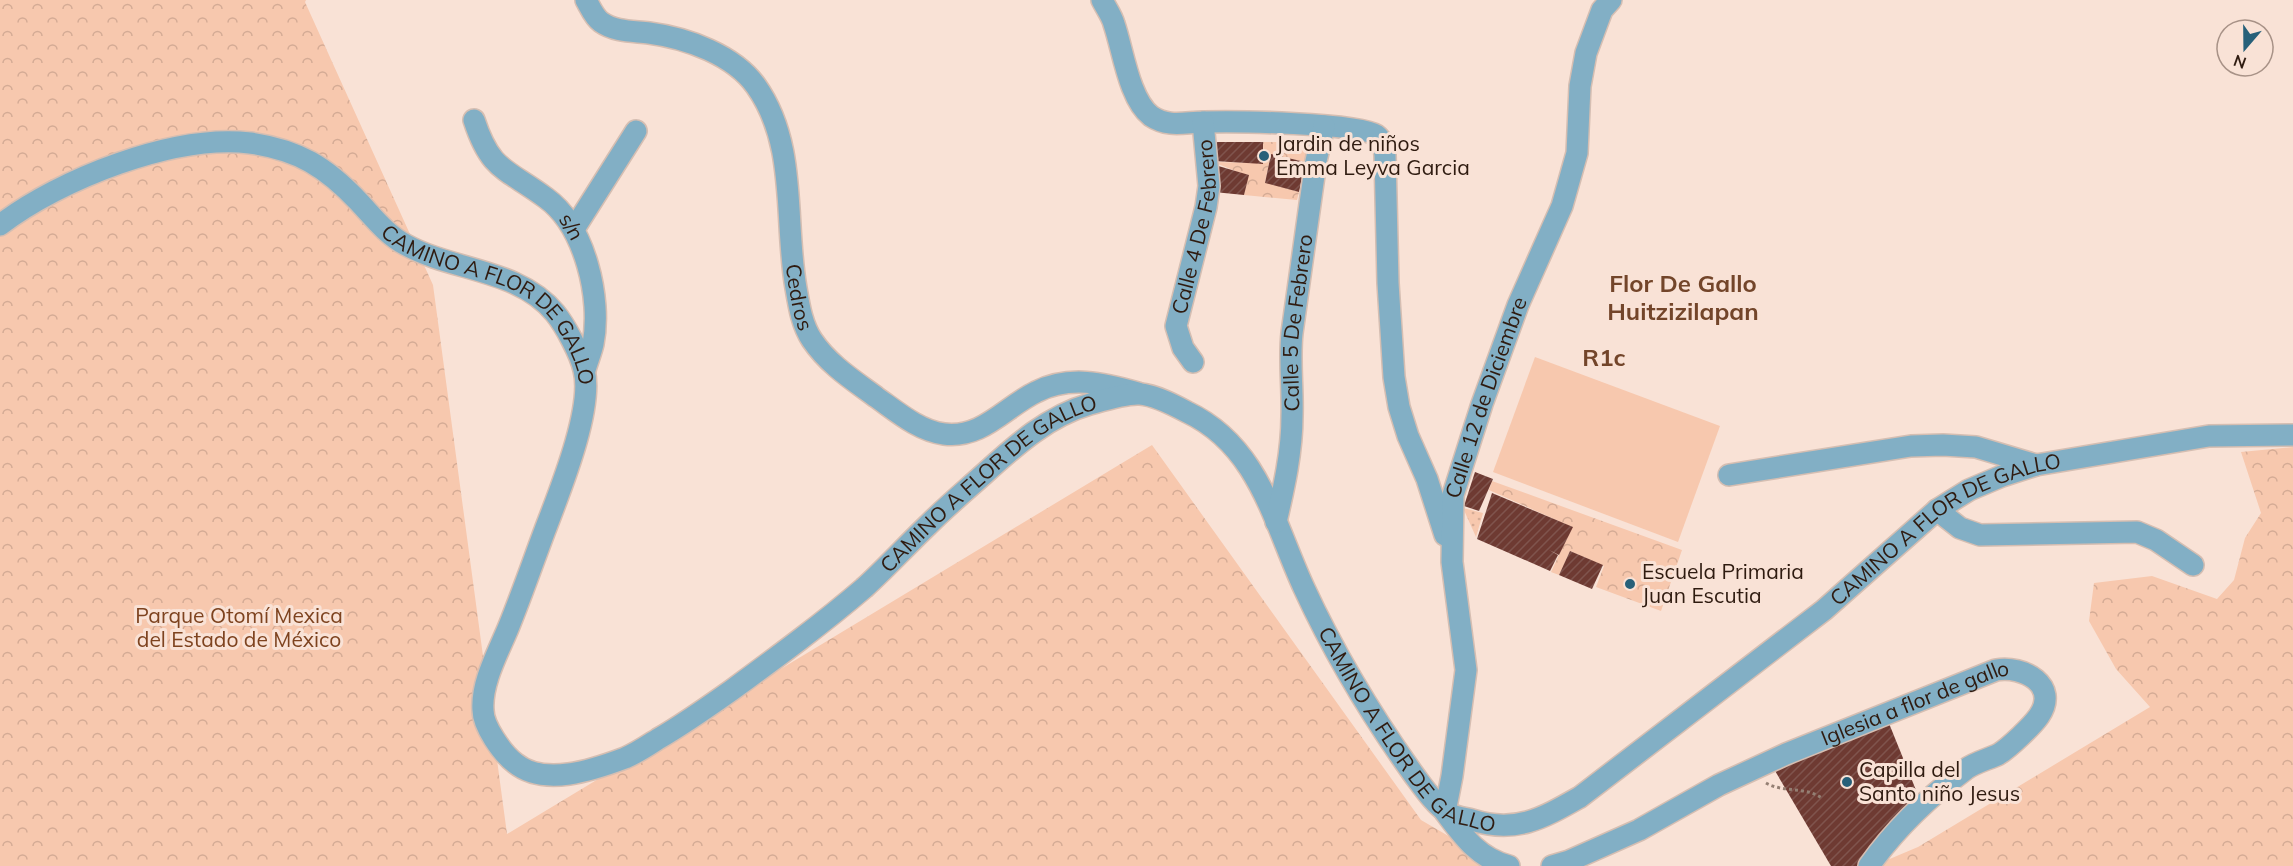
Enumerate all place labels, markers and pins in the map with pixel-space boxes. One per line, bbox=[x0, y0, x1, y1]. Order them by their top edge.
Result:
place label: Jardin de niños Emma Leyva Garcia bbox=[1276, 130, 1470, 180]
marker: Jardin de niños Emma Leyva Garcia bbox=[1257, 149, 1271, 163]
place label: Escuela Primaria Juan Escutia bbox=[1642, 558, 1804, 608]
marker: Escuela Primaria Juan Escutia bbox=[1623, 577, 1637, 591]
place label: Capilla del Santo niño Jesus bbox=[1859, 756, 2020, 806]
marker: Capilla del Santo niño Jesus bbox=[1840, 775, 1854, 789]

